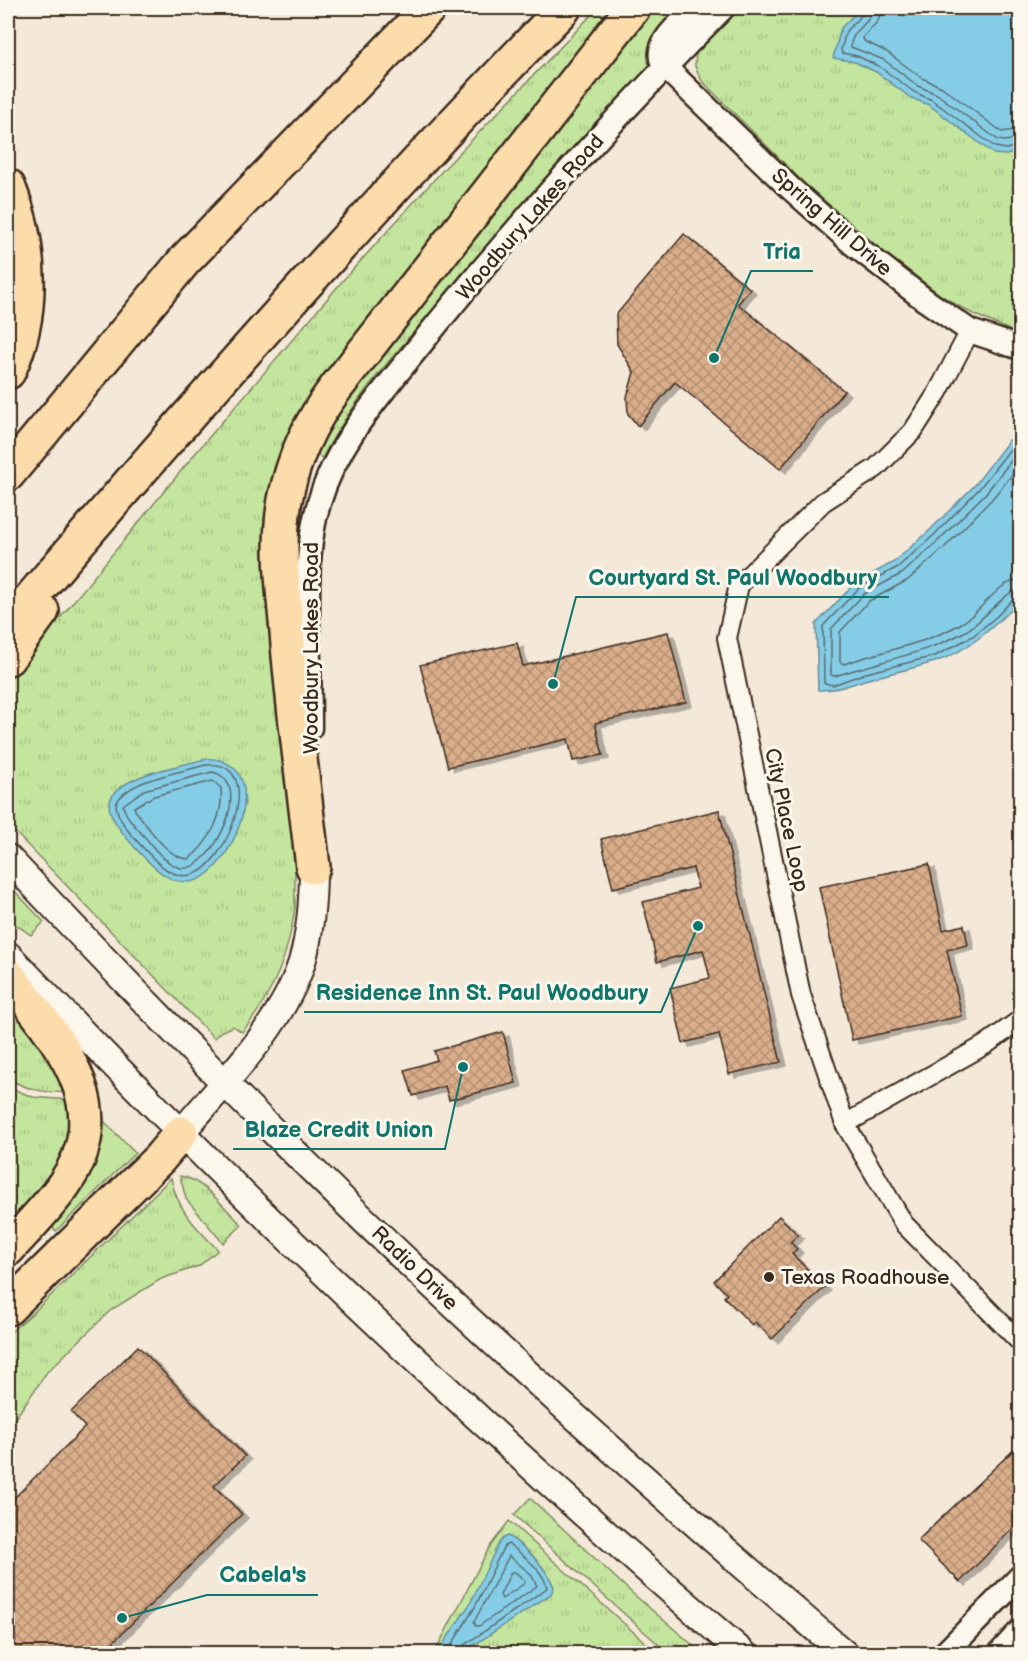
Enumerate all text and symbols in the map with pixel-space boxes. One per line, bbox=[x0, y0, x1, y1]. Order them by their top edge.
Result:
street label: Woodbury Lakes Road bbox=[451, 129, 609, 306]
street label: Spring Hill Drive bbox=[766, 163, 897, 282]
callout: Tria bbox=[751, 231, 813, 271]
text: Tria bbox=[763, 239, 801, 266]
street label: Woodbury Lakes Road bbox=[299, 542, 324, 754]
callout: Courtyard St. Paul Woodbury bbox=[576, 557, 889, 597]
text: Courtyard St. Paul Woodbury bbox=[589, 565, 877, 592]
street label: City Place Loop bbox=[759, 746, 814, 894]
callout: Residence Inn St. Paul Woodbury bbox=[304, 972, 661, 1012]
text: Residence Inn St. Paul Woodbury bbox=[316, 980, 648, 1007]
callout: Blaze Credit Union bbox=[233, 1109, 445, 1149]
text: Blaze Credit Union bbox=[245, 1117, 433, 1144]
street label: Radio Drive bbox=[366, 1221, 463, 1316]
place label: Texas Roadhouse bbox=[781, 1265, 949, 1290]
marker: Texas Roadhouse bbox=[762, 1270, 776, 1284]
callout: Cabela's bbox=[207, 1555, 318, 1595]
text: Cabela's bbox=[220, 1562, 307, 1589]

